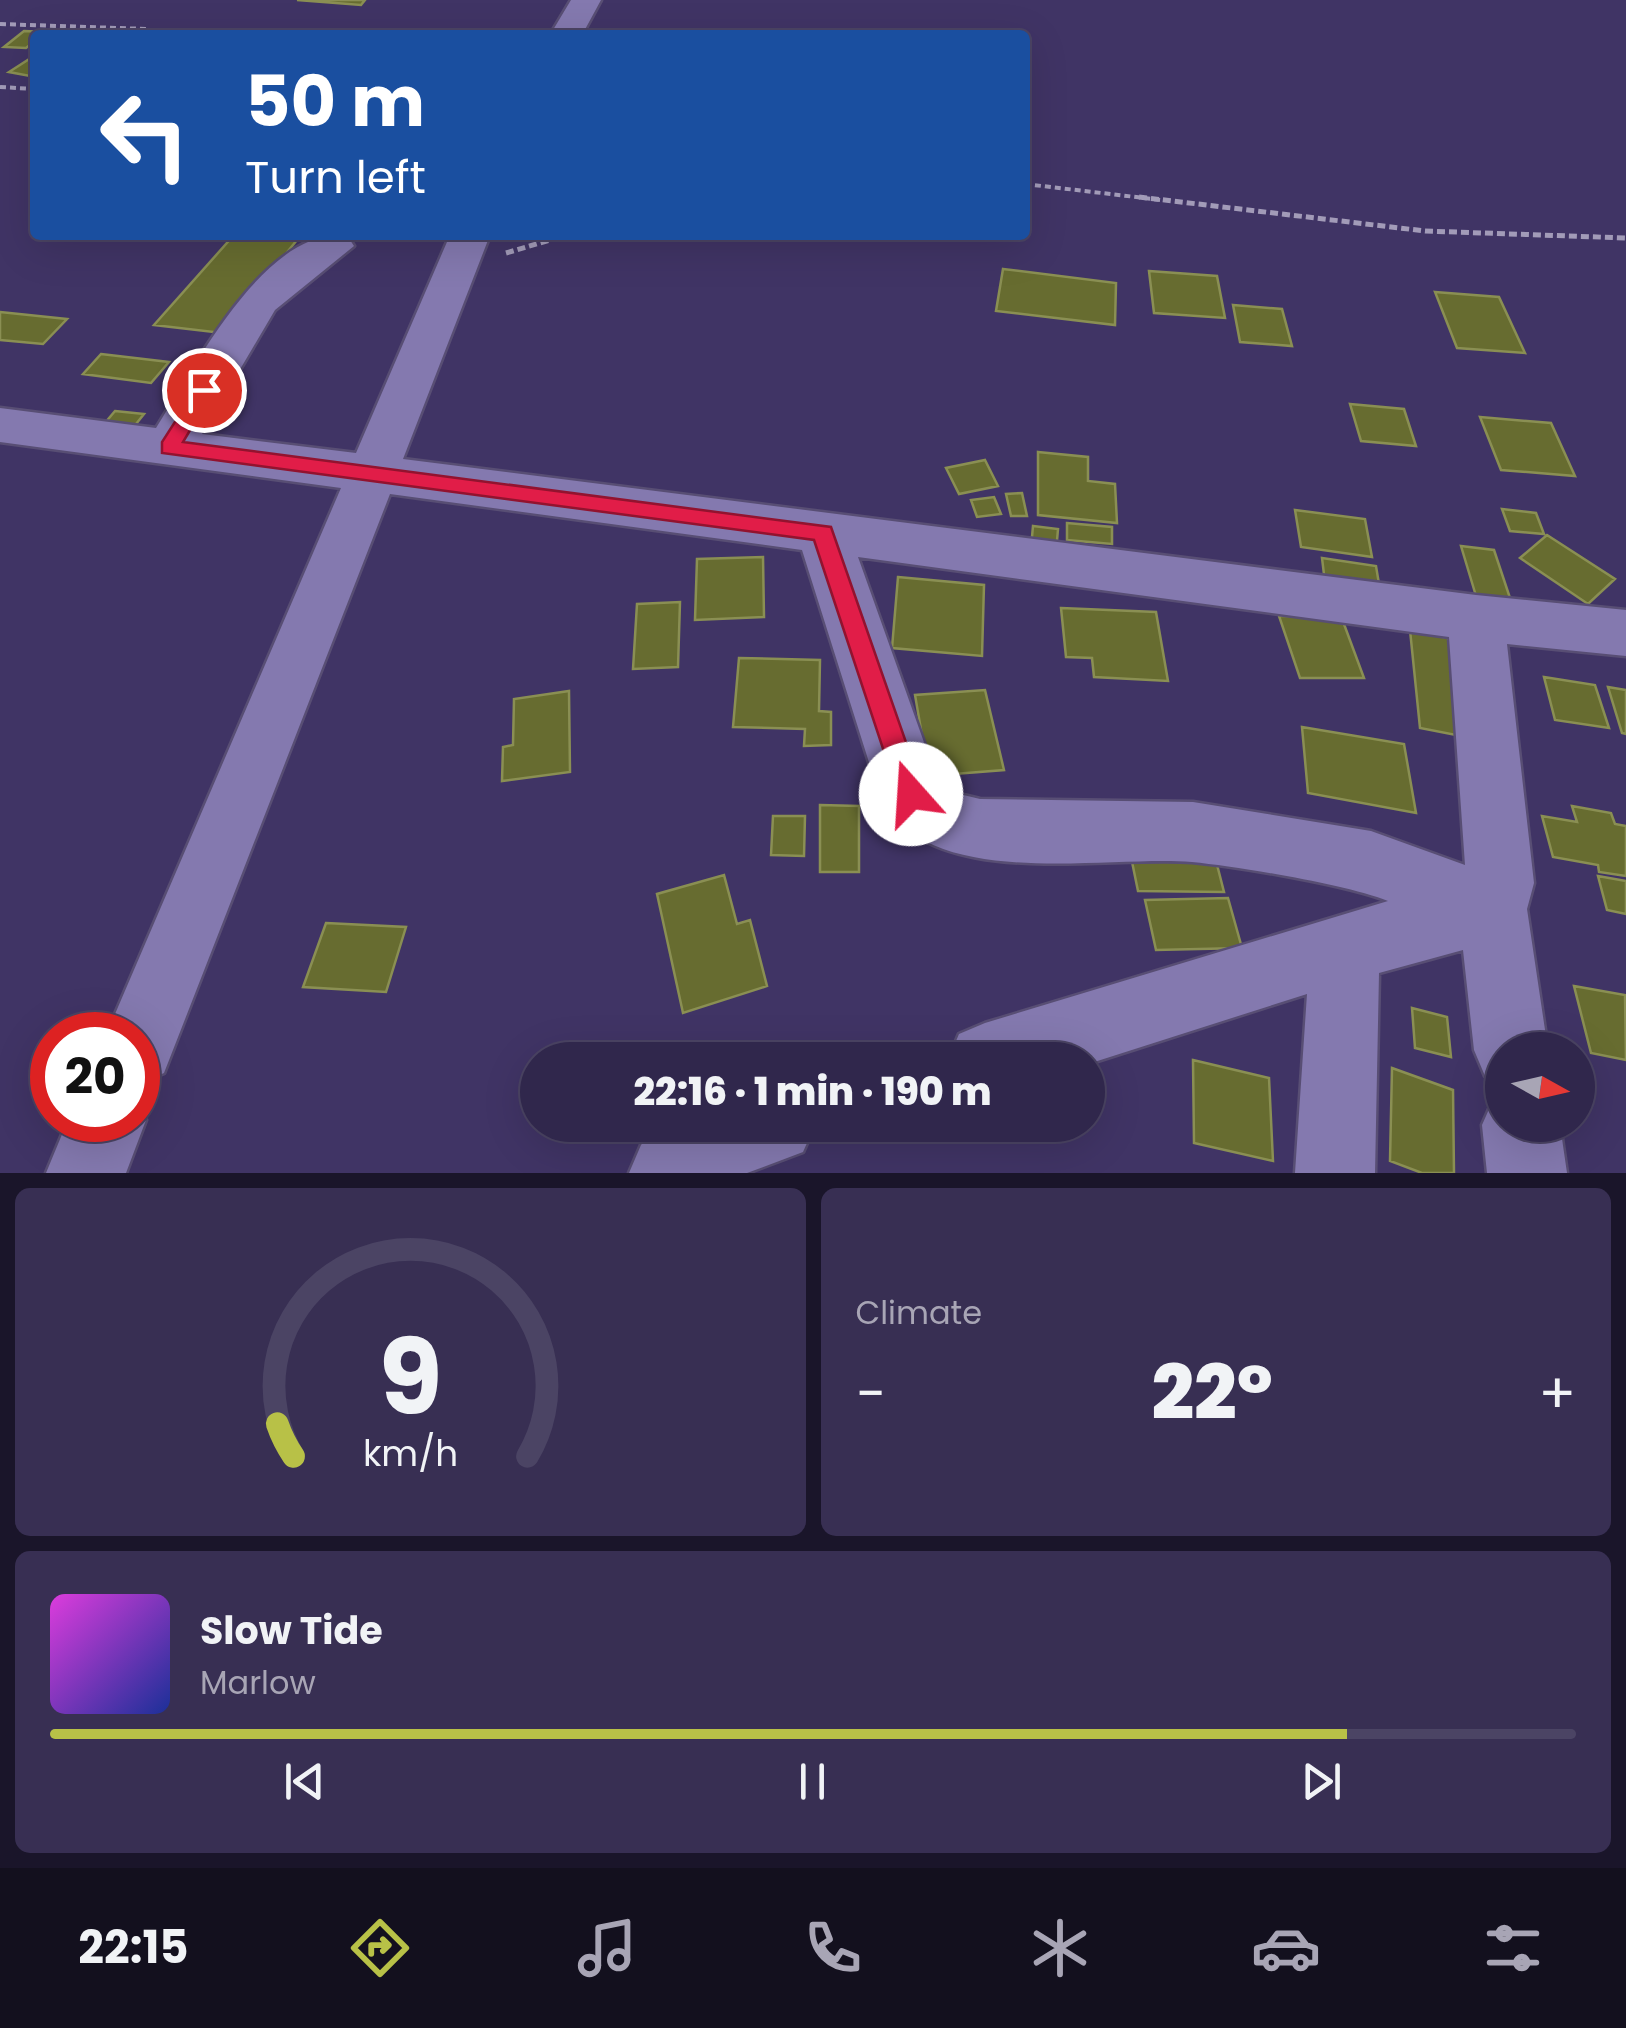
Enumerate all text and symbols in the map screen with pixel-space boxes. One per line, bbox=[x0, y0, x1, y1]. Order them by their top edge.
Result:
text: 50 m bbox=[245, 52, 425, 151]
icon: left bbox=[80, 70, 210, 200]
text: Turn left bbox=[245, 146, 426, 209]
pin bbox=[162, 348, 247, 433]
icon: arrive bbox=[177, 363, 232, 418]
position arrow bbox=[859, 742, 963, 846]
speed limit sign: 20 bbox=[30, 1012, 160, 1142]
north arrow bbox=[1485, 1032, 1595, 1142]
map controls bbox=[1485, 1032, 1595, 1142]
text: 22:16 · 1 min · 190 m bbox=[634, 1065, 992, 1118]
text: Climate bbox=[856, 1290, 982, 1335]
text: 9 bbox=[378, 1305, 442, 1450]
text: 22° bbox=[1151, 1340, 1273, 1445]
text: − bbox=[856, 1355, 886, 1432]
text: + bbox=[1538, 1355, 1576, 1432]
text: km/h bbox=[363, 1428, 458, 1479]
text: Slow Tide bbox=[200, 1604, 383, 1657]
text: Marlow bbox=[200, 1660, 316, 1705]
icon: previous bbox=[277, 1754, 332, 1809]
icon: pause bbox=[785, 1754, 840, 1809]
icon: next bbox=[1294, 1754, 1349, 1809]
icon: directions bbox=[345, 1913, 415, 1983]
icon: music bbox=[572, 1913, 642, 1983]
icon: phone bbox=[798, 1913, 868, 1983]
icon: climate bbox=[1025, 1913, 1095, 1983]
icon: car bbox=[1251, 1913, 1321, 1983]
icon: filters bbox=[1478, 1913, 1548, 1983]
text: 22:15 bbox=[78, 1916, 189, 1979]

